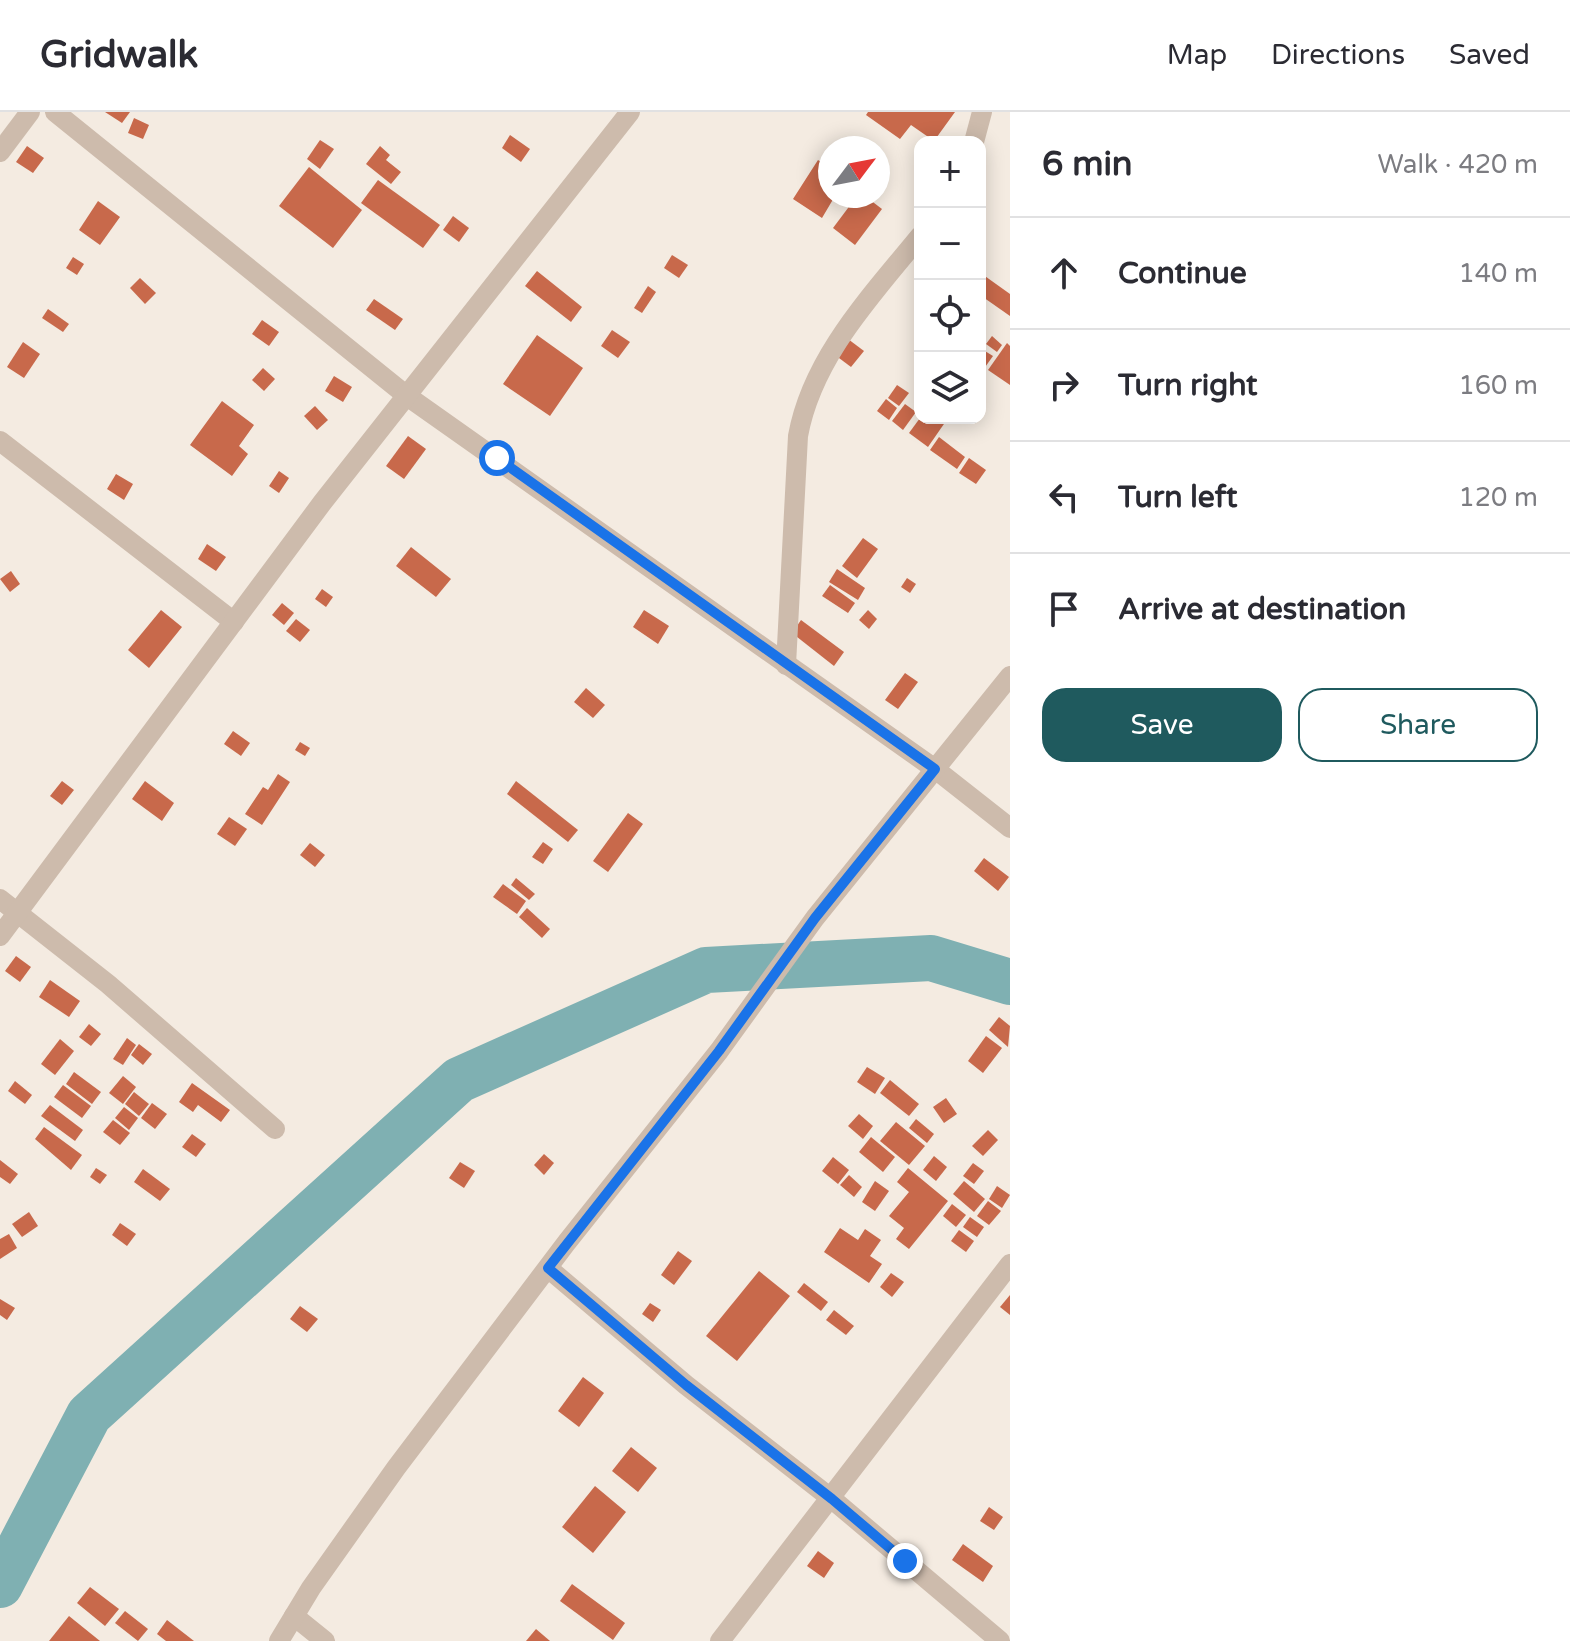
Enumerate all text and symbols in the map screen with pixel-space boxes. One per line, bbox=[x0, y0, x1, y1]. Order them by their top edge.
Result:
text: Gridwalk bbox=[40, 32, 198, 78]
text: Map bbox=[1167, 38, 1227, 72]
text: Directions bbox=[1271, 38, 1405, 72]
text: Saved bbox=[1449, 38, 1530, 72]
north arrow bbox=[818, 136, 890, 208]
map controls bbox=[914, 136, 986, 424]
button: + bbox=[914, 136, 986, 208]
text: 6 min bbox=[1042, 144, 1133, 185]
text: Walk · 420 m bbox=[1378, 149, 1538, 180]
button: − bbox=[914, 208, 986, 280]
icon: ahead bbox=[1042, 251, 1086, 295]
text: Continue bbox=[1118, 255, 1247, 292]
text: 140 m bbox=[1458, 258, 1538, 289]
button: locate bbox=[914, 280, 986, 352]
button: layers bbox=[914, 352, 986, 424]
icon: right bbox=[1042, 363, 1086, 407]
text: Turn right bbox=[1118, 367, 1258, 404]
text: 160 m bbox=[1458, 370, 1538, 401]
route start bbox=[479, 440, 515, 476]
icon: left bbox=[1042, 475, 1086, 519]
text: Turn left bbox=[1118, 479, 1237, 516]
text: 120 m bbox=[1458, 482, 1538, 513]
icon: arrive bbox=[1042, 587, 1086, 631]
text: Arrive at destination bbox=[1118, 591, 1406, 628]
button: Save bbox=[1042, 688, 1282, 762]
button: Share bbox=[1298, 688, 1538, 762]
route end bbox=[887, 1543, 923, 1579]

